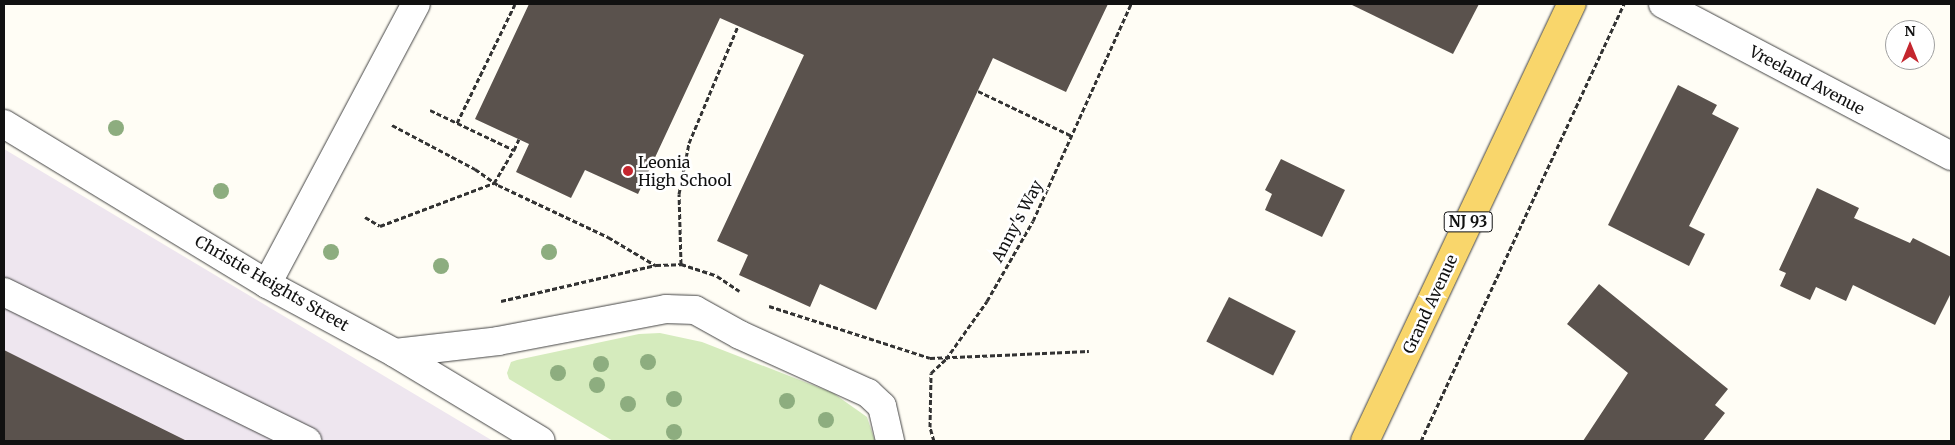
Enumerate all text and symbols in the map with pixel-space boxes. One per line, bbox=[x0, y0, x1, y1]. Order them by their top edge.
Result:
north arrow bbox=[1885, 20, 1935, 70]
text: N bbox=[1904, 22, 1916, 40]
street label: Vreeland Avenue bbox=[1746, 42, 1868, 118]
place label: Leonia High School bbox=[638, 152, 732, 190]
marker: Leonia High School bbox=[622, 165, 634, 177]
street label: Anny's Way bbox=[987, 177, 1047, 265]
road number: NJ 93 bbox=[1443, 210, 1493, 234]
street label: Christie Heights Street bbox=[192, 231, 352, 335]
street label: Grand Avenue bbox=[1399, 251, 1461, 357]

